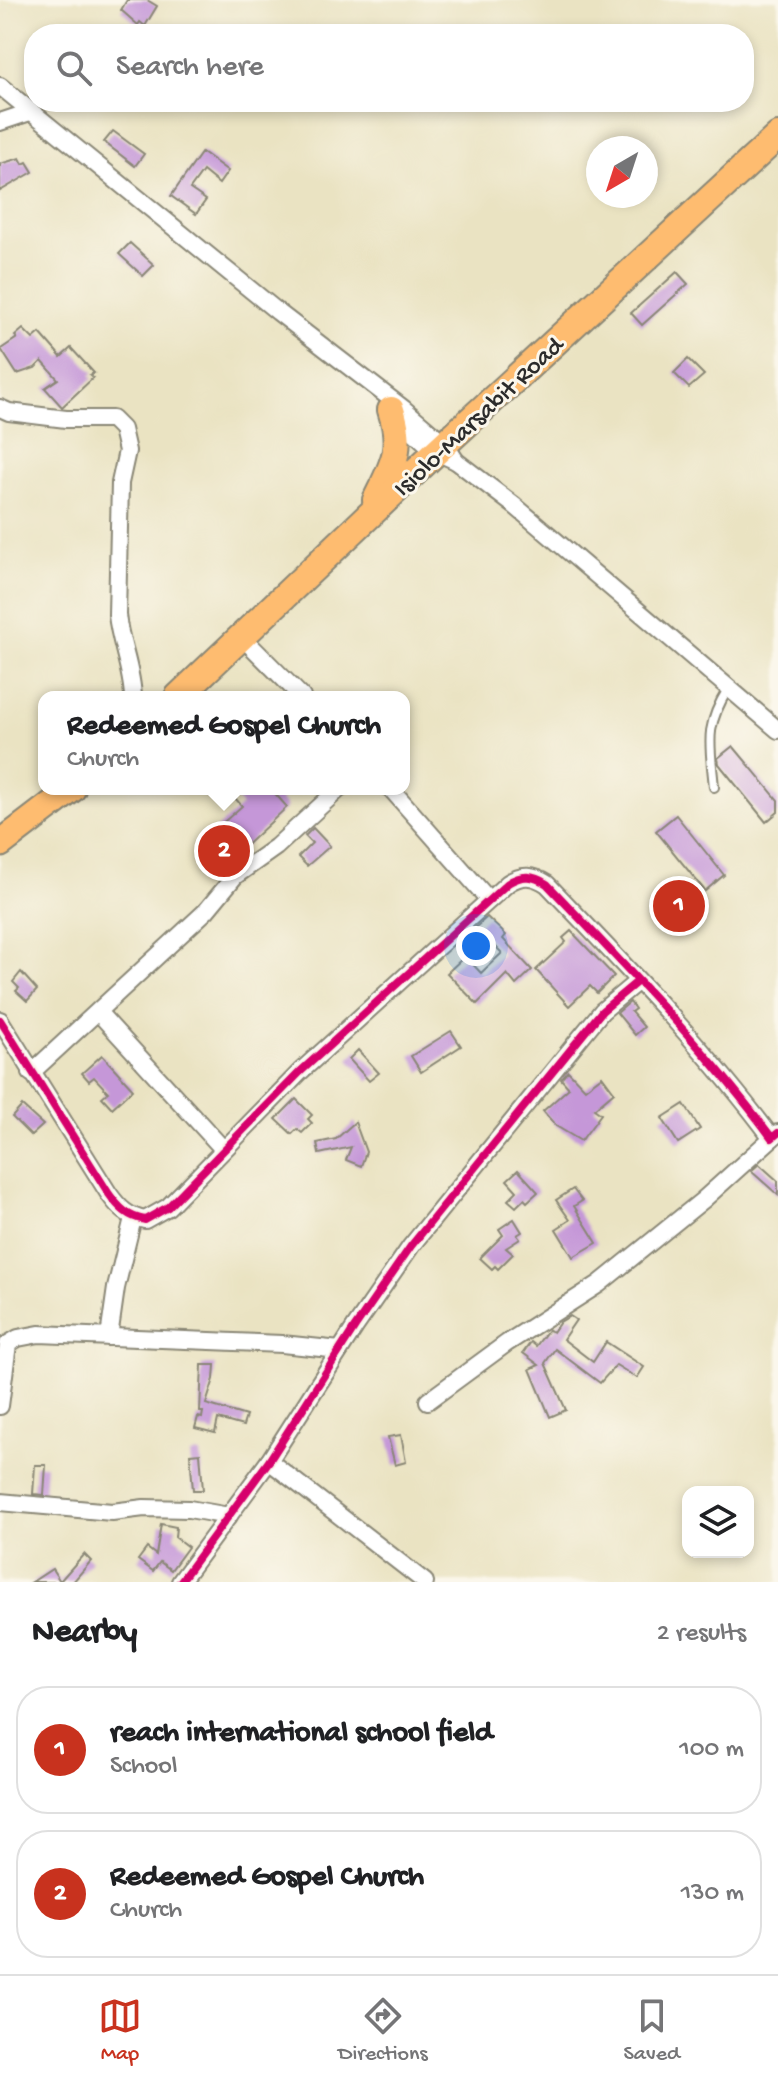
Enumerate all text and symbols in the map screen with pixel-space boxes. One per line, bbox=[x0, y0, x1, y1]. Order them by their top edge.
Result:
search box bbox=[24, 24, 754, 112]
icon: search bbox=[52, 46, 96, 90]
text: Search here bbox=[116, 51, 264, 86]
north arrow bbox=[586, 136, 658, 208]
street label: Isiolo-Marsabit Road bbox=[389, 330, 573, 505]
popup bbox=[38, 691, 410, 795]
text: Redeemed Gospel Church bbox=[67, 710, 381, 745]
text: Church bbox=[67, 745, 139, 776]
pin: 2 bbox=[198, 821, 250, 881]
pin: 1 bbox=[653, 876, 705, 936]
your location bbox=[456, 926, 496, 966]
map controls bbox=[682, 1486, 754, 1558]
button: layers bbox=[682, 1486, 754, 1558]
text: Nearby bbox=[32, 1614, 137, 1654]
text: 2 results bbox=[657, 1619, 746, 1650]
text: reach international school field bbox=[110, 1717, 493, 1752]
text: 1 bbox=[55, 1735, 65, 1766]
text: 100 m bbox=[679, 1735, 744, 1766]
text: School bbox=[110, 1752, 178, 1783]
text: Redeemed Gospel Church bbox=[110, 1861, 424, 1896]
text: 2 bbox=[54, 1879, 66, 1910]
text: 130 m bbox=[681, 1879, 744, 1910]
text: Church bbox=[110, 1896, 182, 1927]
tab: Map bbox=[98, 1994, 142, 2068]
tab: Directions bbox=[338, 1994, 428, 2068]
tab: Saved bbox=[624, 1994, 680, 2068]

